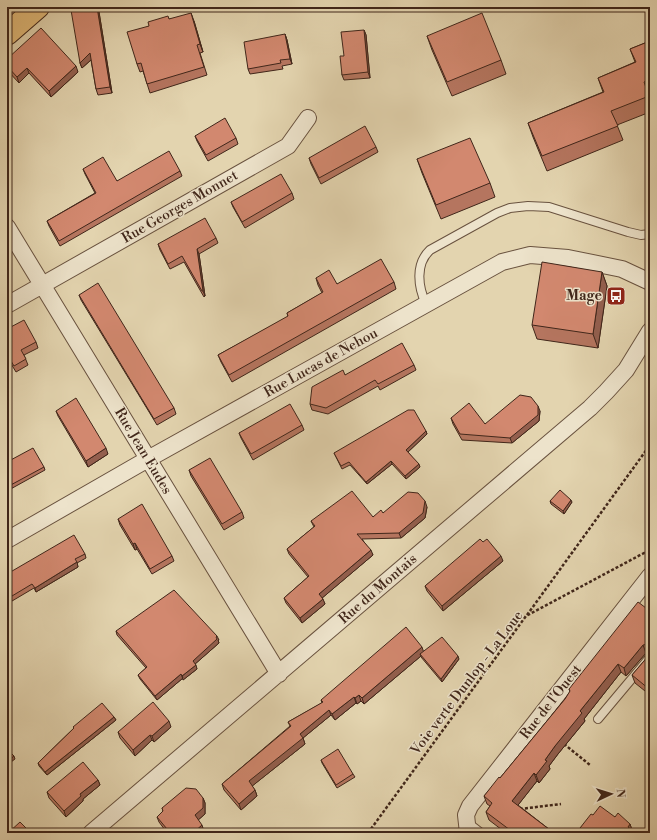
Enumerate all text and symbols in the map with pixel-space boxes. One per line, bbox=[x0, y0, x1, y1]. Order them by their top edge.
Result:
street label: Rue Georges Monnet bbox=[119, 166, 241, 248]
bus stop icon: Mage bbox=[605, 285, 627, 307]
place label: Mage bbox=[566, 287, 602, 305]
street label: Rue Lucas de Nehou bbox=[261, 324, 381, 402]
street label: Rue Jean Eudes bbox=[110, 404, 176, 498]
street label: Rue du Montais bbox=[335, 550, 421, 628]
street label: Voie verte Dunlop - La Loue bbox=[406, 607, 527, 760]
street label: Rue de l'Ouest bbox=[516, 661, 586, 743]
north arrow bbox=[591, 774, 631, 814]
text: N bbox=[613, 789, 627, 798]

